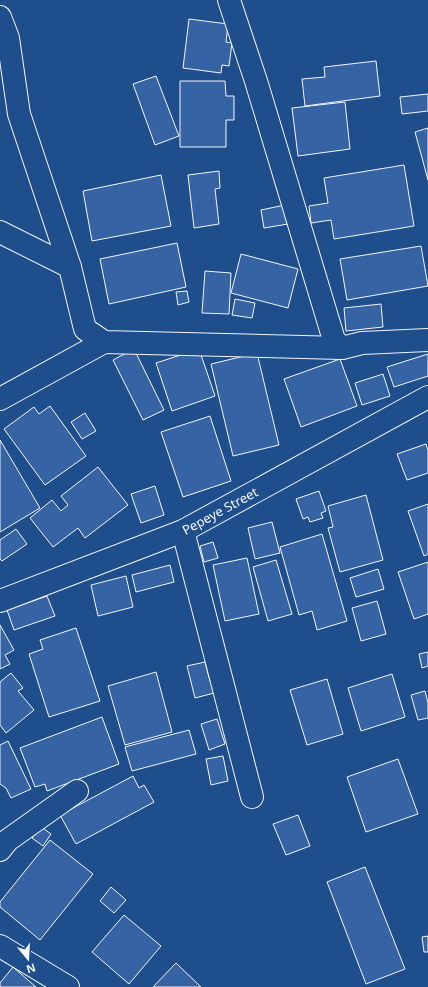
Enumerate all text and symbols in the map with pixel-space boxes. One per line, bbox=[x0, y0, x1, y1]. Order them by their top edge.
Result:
street label: Pepeye Street bbox=[179, 483, 261, 539]
north arrow bbox=[8, 939, 48, 979]
text: N bbox=[25, 960, 38, 978]

